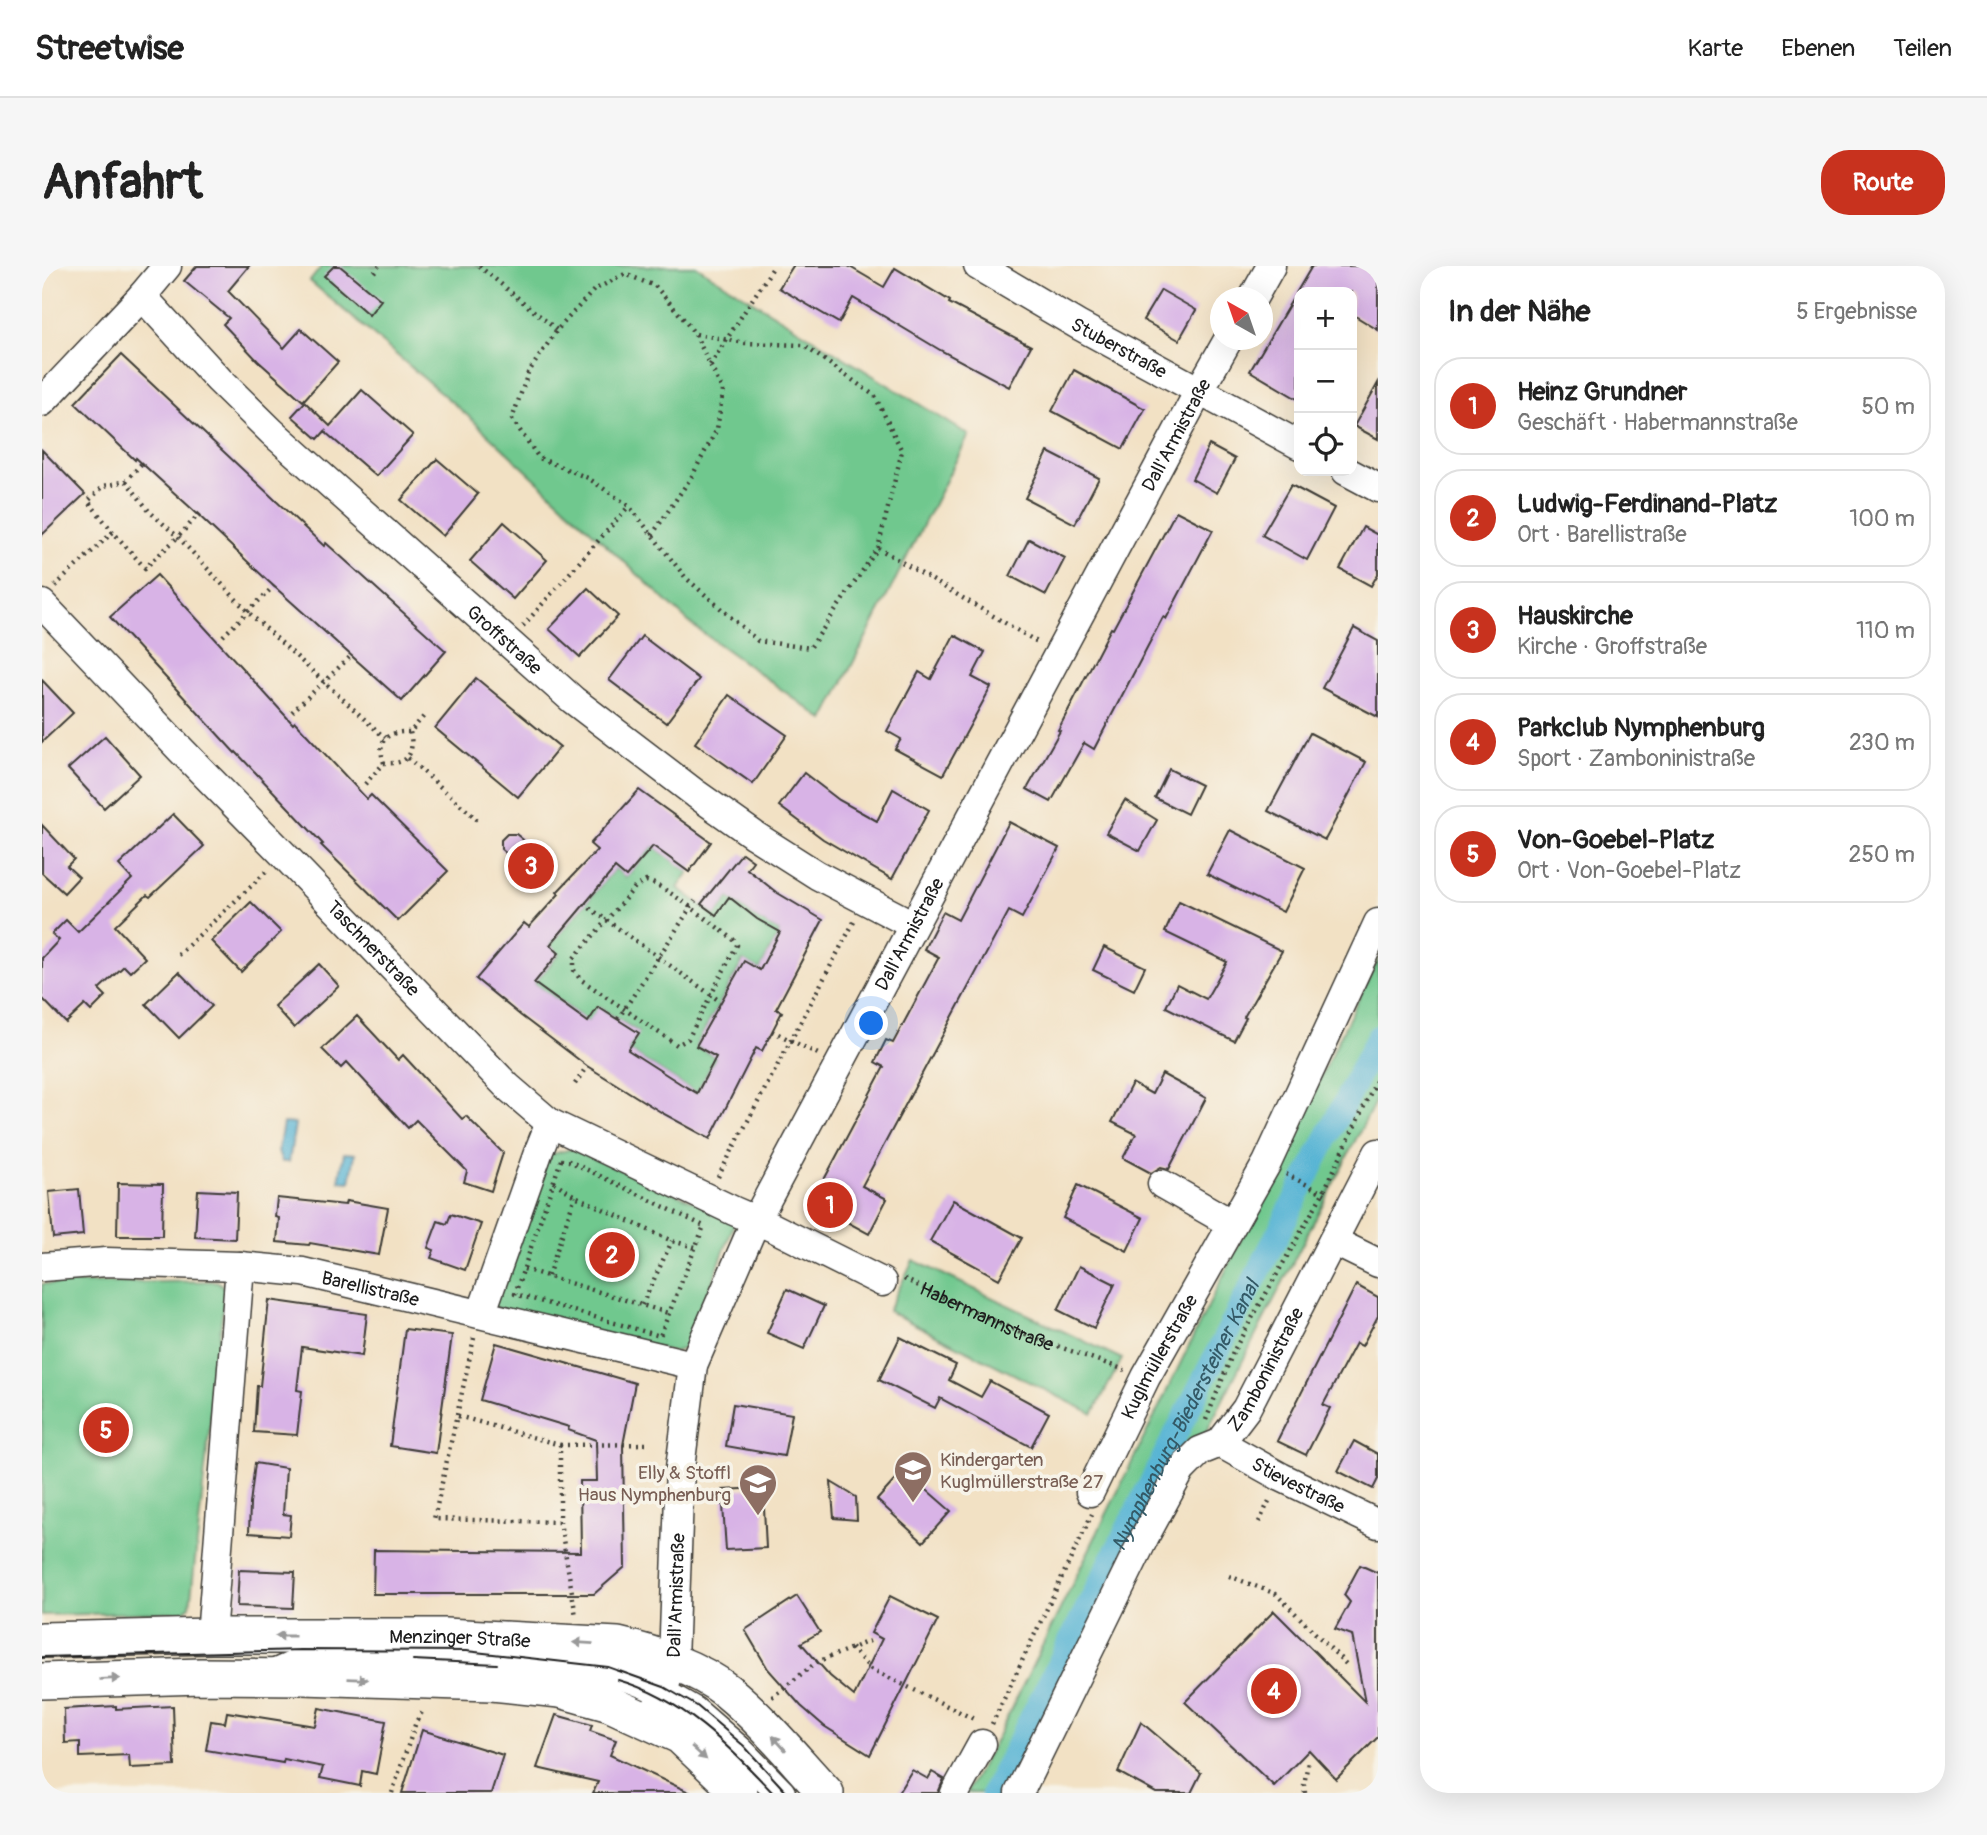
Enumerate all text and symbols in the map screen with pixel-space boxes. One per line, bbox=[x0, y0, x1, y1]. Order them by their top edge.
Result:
text: Streetwise bbox=[35, 28, 184, 69]
text: Karte bbox=[1688, 34, 1743, 63]
text: Ebenen bbox=[1781, 34, 1855, 63]
text: Teilen bbox=[1893, 34, 1952, 63]
button: Route bbox=[1821, 150, 1945, 215]
text: Anfahrt bbox=[42, 152, 202, 213]
north arrow bbox=[1210, 287, 1273, 350]
map controls bbox=[1294, 287, 1357, 476]
button: + bbox=[1294, 287, 1357, 350]
text: In der Nähe bbox=[1448, 293, 1590, 330]
text: 5 Ergebnisse bbox=[1796, 297, 1917, 326]
street label: Stuberstraße bbox=[1066, 313, 1171, 384]
button: − bbox=[1294, 350, 1357, 413]
street label: Dall'Armistraße bbox=[1137, 374, 1217, 496]
text: Heinz Grundner bbox=[1517, 376, 1687, 408]
text: 1 bbox=[1469, 392, 1478, 421]
text: 50 m bbox=[1861, 392, 1915, 421]
text: Geschäft · Habermannstraße bbox=[1517, 408, 1798, 437]
button: locate bbox=[1294, 413, 1357, 476]
text: Ludwig-Ferdinand-Platz bbox=[1517, 488, 1777, 520]
text: 2 bbox=[1467, 504, 1479, 533]
text: 100 m bbox=[1849, 504, 1915, 533]
text: Ort · Barellistraße bbox=[1517, 520, 1687, 549]
street label: Groffstraße bbox=[461, 600, 547, 680]
text: Hauskirche bbox=[1517, 600, 1633, 632]
text: 3 bbox=[1467, 616, 1479, 645]
text: 110 m bbox=[1856, 616, 1915, 645]
text: Kirche · Groffstraße bbox=[1517, 632, 1707, 661]
text: Parkclub Nymphenburg bbox=[1517, 712, 1765, 744]
text: 4 bbox=[1466, 728, 1480, 757]
text: 230 m bbox=[1849, 728, 1915, 757]
text: Sport · Zamboninistraße bbox=[1517, 744, 1755, 773]
text: Von-Goebel-Platz bbox=[1517, 824, 1714, 856]
pin: 3 bbox=[508, 840, 554, 892]
text: 5 bbox=[1467, 840, 1479, 869]
text: 250 m bbox=[1849, 840, 1915, 869]
text: Ort · Von-Goebel-Platz bbox=[1517, 856, 1741, 885]
street label: Dall'Armistraße bbox=[870, 873, 950, 995]
street label: Taschnerstraße bbox=[321, 896, 425, 1002]
your location bbox=[854, 1006, 888, 1040]
pin: 1 bbox=[807, 1179, 853, 1231]
pin: 2 bbox=[589, 1229, 635, 1281]
street label: Barellistraße bbox=[319, 1266, 422, 1312]
water label: Nymphenburg-Biedersteiner Kanal bbox=[1106, 1274, 1267, 1555]
street label: Habermannstraße bbox=[916, 1277, 1057, 1357]
street label: Kuglmüllerstraße bbox=[1116, 1290, 1204, 1423]
street label: Zamboninistraße bbox=[1222, 1303, 1310, 1436]
pin: 5 bbox=[83, 1404, 129, 1456]
place label: Kindergarten Kuglmüllerstraße 27 bbox=[940, 1448, 1103, 1494]
school or university icon: Kindergarten Kuglmüllerstraße 27 bbox=[892, 1449, 934, 1504]
street label: Stievestraße bbox=[1247, 1452, 1349, 1519]
place label: Elly & Stoffl Haus Nymphenburg bbox=[578, 1461, 731, 1507]
school or university icon: Elly & Stoffl Haus Nymphenburg bbox=[737, 1462, 779, 1517]
street label: Dall'Armistraße bbox=[662, 1532, 691, 1658]
street label: Menzinger Straße bbox=[389, 1625, 532, 1653]
one-way arrow bbox=[273, 1630, 295, 1642]
one-way arrow bbox=[572, 1638, 594, 1649]
pin: 4 bbox=[1251, 1665, 1297, 1717]
one-way arrow bbox=[347, 1673, 369, 1684]
one-way arrow bbox=[99, 1674, 121, 1685]
one-way arrow bbox=[772, 1735, 788, 1752]
one-way arrow bbox=[690, 1745, 707, 1760]

